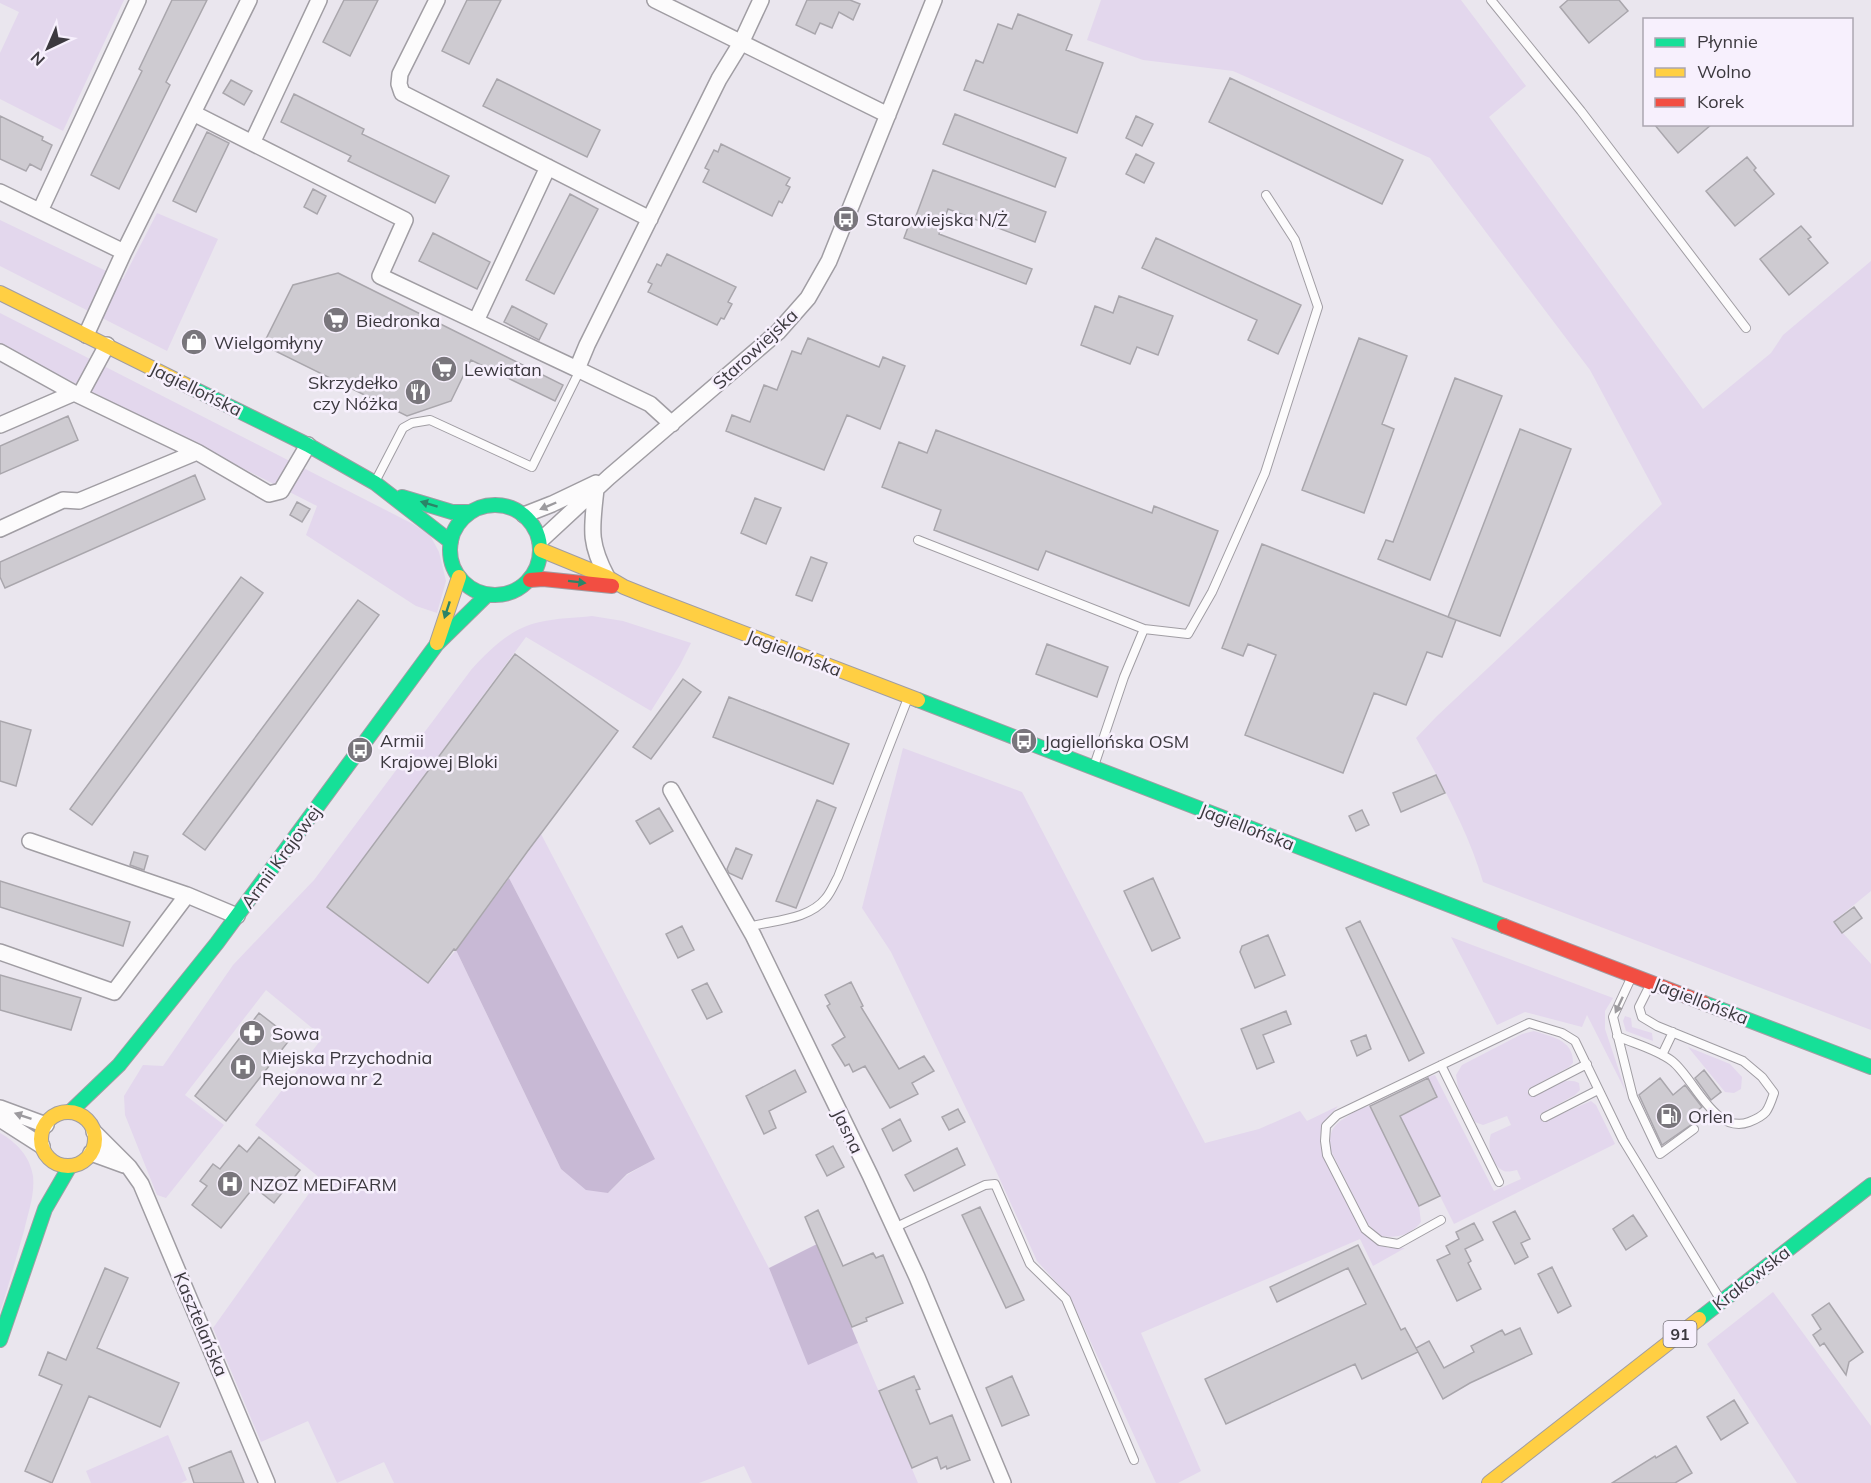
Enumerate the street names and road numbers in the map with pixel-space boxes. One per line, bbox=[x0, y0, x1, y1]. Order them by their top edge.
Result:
street label: Starowiejska bbox=[708, 304, 802, 394]
street label: Jagiellońska bbox=[146, 357, 246, 421]
street label: Jagiellońska bbox=[743, 624, 845, 682]
street label: Jagiellońska bbox=[1196, 798, 1298, 856]
street label: Armii Krajowej bbox=[236, 801, 326, 913]
street label: Jagiellońska bbox=[1650, 972, 1752, 1030]
street label: Jasna bbox=[827, 1105, 869, 1157]
street label: Krakowska bbox=[1708, 1241, 1794, 1315]
street label: Kasztelańska bbox=[169, 1268, 233, 1380]
road number: 91 bbox=[1664, 1321, 1696, 1347]

